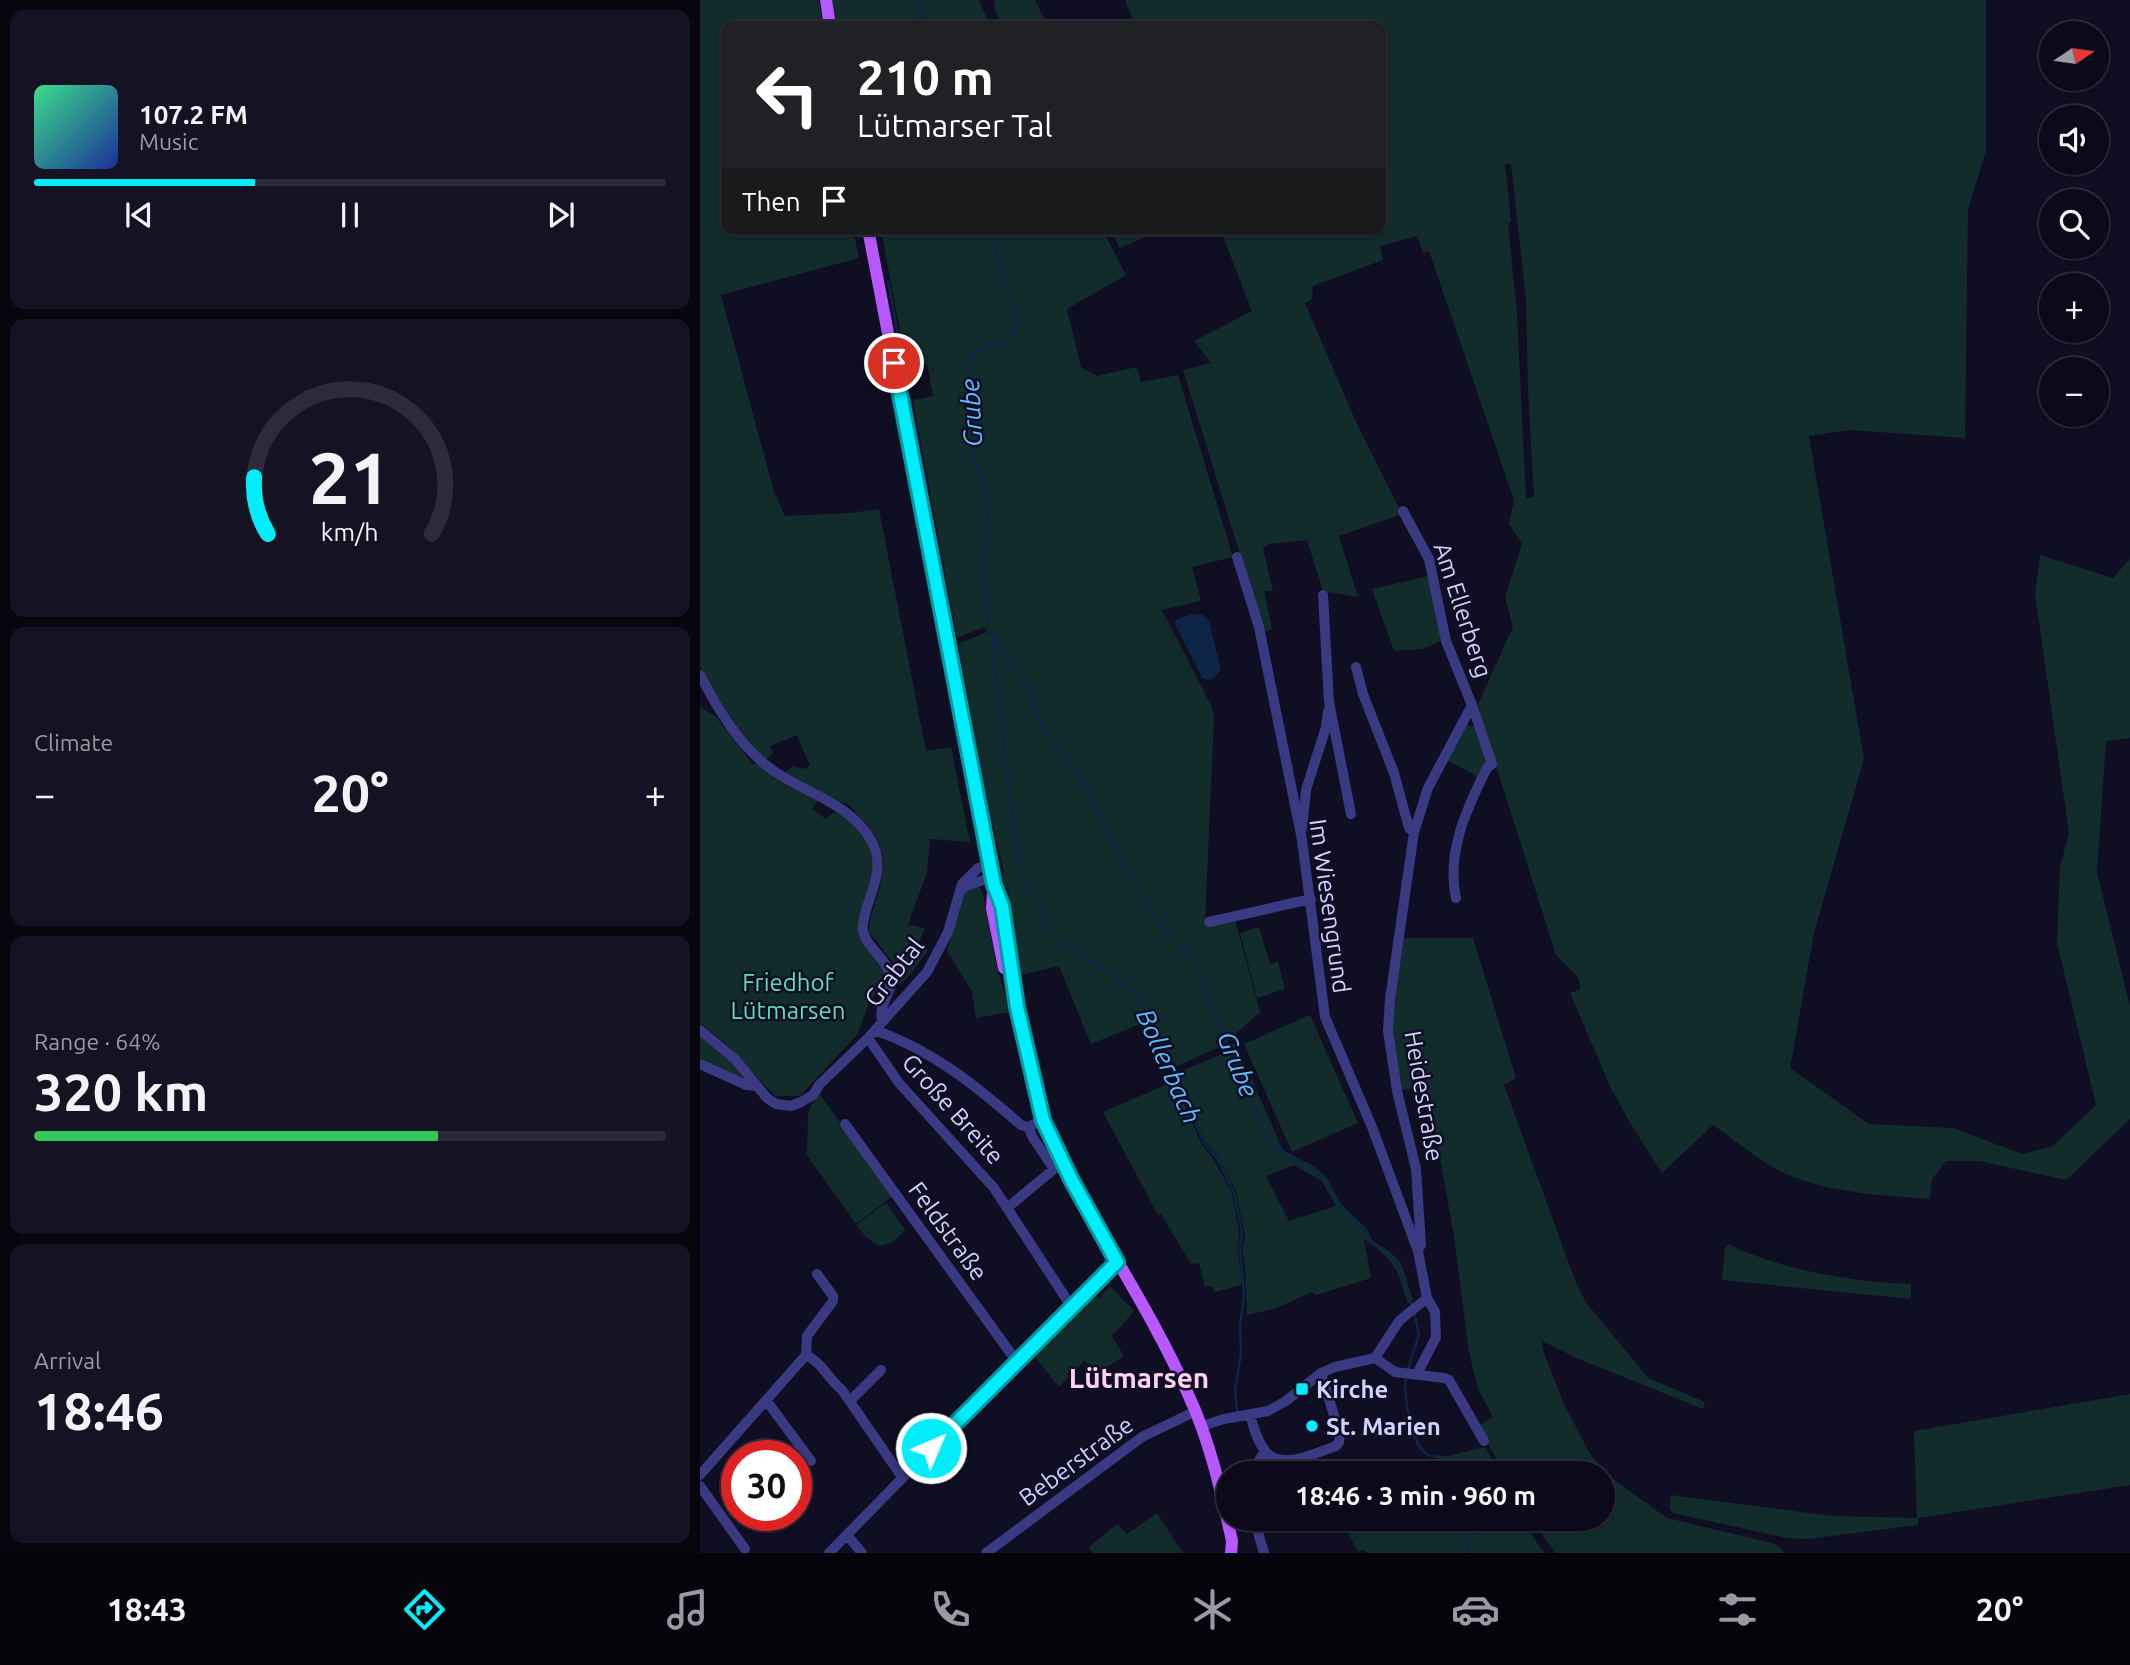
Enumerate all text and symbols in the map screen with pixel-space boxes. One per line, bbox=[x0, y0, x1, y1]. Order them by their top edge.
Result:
north arrow bbox=[2039, 21, 2109, 91]
map controls bbox=[2039, 21, 2109, 427]
icon: left bbox=[742, 49, 833, 140]
text: 210 m bbox=[857, 49, 994, 104]
text: 107.2 FM bbox=[139, 100, 248, 129]
button: sound bbox=[2039, 105, 2109, 175]
text: Lütmarser Tal bbox=[857, 107, 1053, 143]
text: Music bbox=[139, 129, 198, 154]
icon: arrive bbox=[815, 182, 853, 220]
text: Then bbox=[742, 187, 801, 216]
button: search bbox=[2039, 189, 2109, 259]
icon: previous bbox=[120, 196, 158, 234]
icon: pause bbox=[331, 196, 369, 234]
icon: next bbox=[542, 196, 580, 234]
button: + bbox=[2039, 273, 2109, 343]
pin bbox=[864, 333, 924, 393]
icon: arrive bbox=[875, 344, 913, 382]
button: − bbox=[2039, 357, 2109, 427]
water label: Grube bbox=[955, 378, 987, 448]
text: 21 bbox=[309, 436, 391, 518]
text: km/h bbox=[321, 518, 379, 546]
street label: Am Ellerberg bbox=[1428, 539, 1498, 681]
text: Climate bbox=[34, 730, 113, 755]
text: 20° bbox=[311, 764, 389, 822]
text: − bbox=[34, 773, 55, 815]
text: + bbox=[645, 773, 666, 815]
street label: Im Wiesengrund bbox=[1304, 817, 1356, 995]
street label: Grabtal bbox=[859, 932, 929, 1012]
park label: Friedhof Lütmarsen bbox=[731, 969, 845, 1024]
water label: Bollerbach bbox=[1131, 1004, 1207, 1128]
water label: Grube bbox=[1212, 1027, 1264, 1101]
text: Range · 64% bbox=[34, 1029, 161, 1054]
street label: Heidestraße bbox=[1399, 1029, 1449, 1163]
street label: Große Breite bbox=[897, 1049, 1009, 1169]
text: 320 km bbox=[34, 1063, 208, 1121]
street label: Feldstraße bbox=[903, 1176, 993, 1286]
text: Arrival bbox=[34, 1348, 101, 1373]
district label: Lütmarsen bbox=[1069, 1362, 1209, 1393]
place label: Kirche bbox=[1316, 1376, 1388, 1403]
marker: Kirche bbox=[1294, 1381, 1310, 1397]
text: 18:46 bbox=[34, 1382, 164, 1440]
position arrow bbox=[894, 1411, 968, 1485]
street label: Beberstraße bbox=[1014, 1411, 1138, 1511]
place label: St. Marien bbox=[1326, 1413, 1441, 1440]
marker: St. Marien bbox=[1304, 1418, 1320, 1434]
speed limit sign: 30 bbox=[721, 1440, 812, 1531]
text: 18:46 · 3 min · 960 m bbox=[1295, 1481, 1536, 1510]
icon: directions bbox=[400, 1585, 449, 1634]
icon: music bbox=[663, 1585, 712, 1634]
icon: phone bbox=[926, 1585, 975, 1634]
icon: climate bbox=[1188, 1585, 1237, 1634]
icon: car bbox=[1451, 1585, 1500, 1634]
icon: filters bbox=[1713, 1585, 1762, 1634]
text: 18:43 bbox=[107, 1591, 187, 1627]
text: 20° bbox=[1976, 1591, 2023, 1627]

